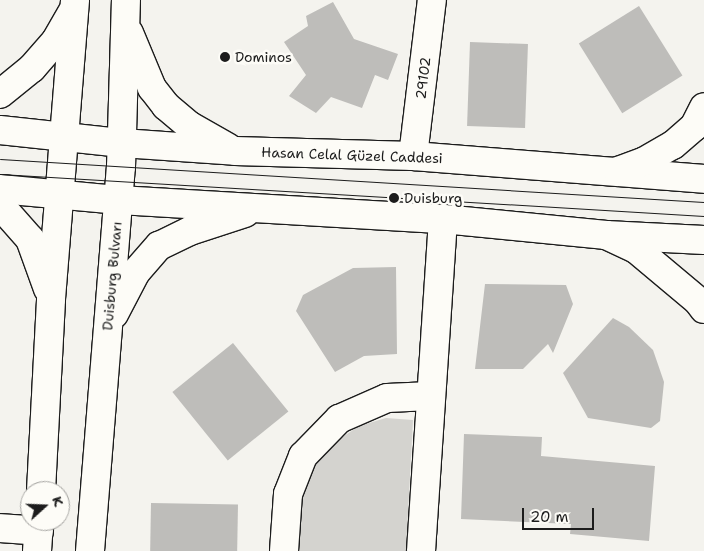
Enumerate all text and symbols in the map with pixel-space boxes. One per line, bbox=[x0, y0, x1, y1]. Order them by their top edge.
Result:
place label: Dominos bbox=[235, 49, 292, 65]
marker: Dominos bbox=[219, 51, 231, 63]
street label: 29102 bbox=[412, 56, 434, 100]
street label: Hasan Celal Güzel Caddesi bbox=[261, 143, 443, 167]
place label: Duisburg bbox=[404, 190, 462, 206]
marker: Duisburg bbox=[388, 192, 400, 204]
street label: Duisburg Bulvarı bbox=[99, 221, 125, 331]
north arrow bbox=[20, 481, 70, 531]
text: K bbox=[48, 494, 68, 509]
scale bar bbox=[524, 498, 596, 530]
text: 20 m bbox=[530, 507, 569, 527]

